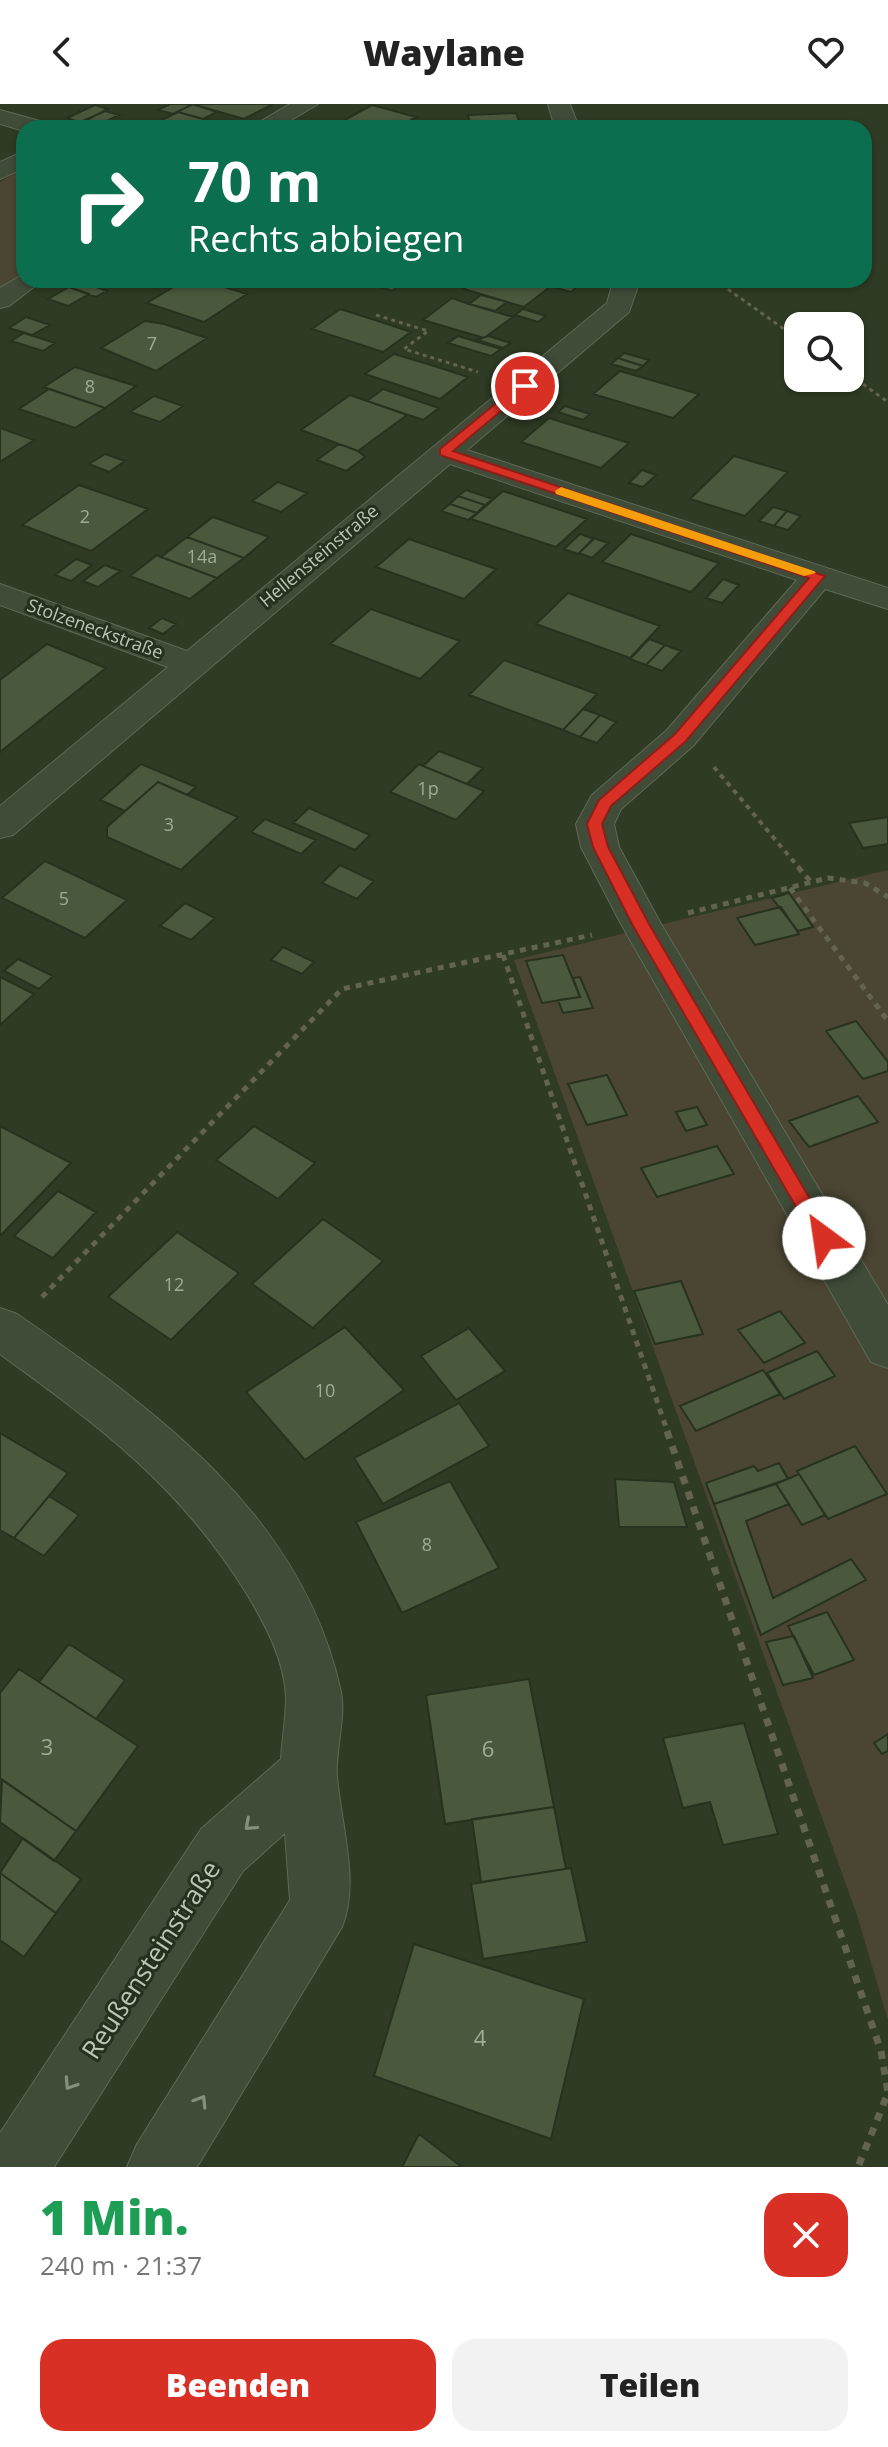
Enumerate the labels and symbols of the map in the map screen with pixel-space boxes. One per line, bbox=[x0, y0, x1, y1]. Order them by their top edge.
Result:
house number: 7 bbox=[147, 331, 157, 355]
pin bbox=[491, 352, 559, 420]
house number: 8 bbox=[85, 374, 95, 398]
street label: Hellensteinstraße bbox=[254, 498, 383, 612]
house number: 2 bbox=[80, 504, 90, 528]
house number: 14a bbox=[187, 544, 217, 568]
street label: Stolzeneckstraße bbox=[24, 592, 167, 664]
house number: 1p bbox=[417, 776, 439, 800]
house number: 3 bbox=[164, 812, 174, 836]
house number: 5 bbox=[59, 886, 69, 910]
position arrow bbox=[782, 1196, 866, 1280]
house number: 12 bbox=[164, 1272, 184, 1296]
house number: 10 bbox=[315, 1378, 335, 1402]
house number: 8 bbox=[422, 1532, 432, 1556]
house number: 3 bbox=[41, 1731, 53, 1761]
house number: 6 bbox=[482, 1733, 494, 1763]
one-way arrow bbox=[244, 1816, 259, 1830]
street label: Reußensteinstraße bbox=[73, 1853, 228, 2066]
house number: 4 bbox=[474, 2022, 487, 2052]
one-way arrow bbox=[65, 2076, 80, 2090]
one-way arrow bbox=[191, 2095, 206, 2110]

